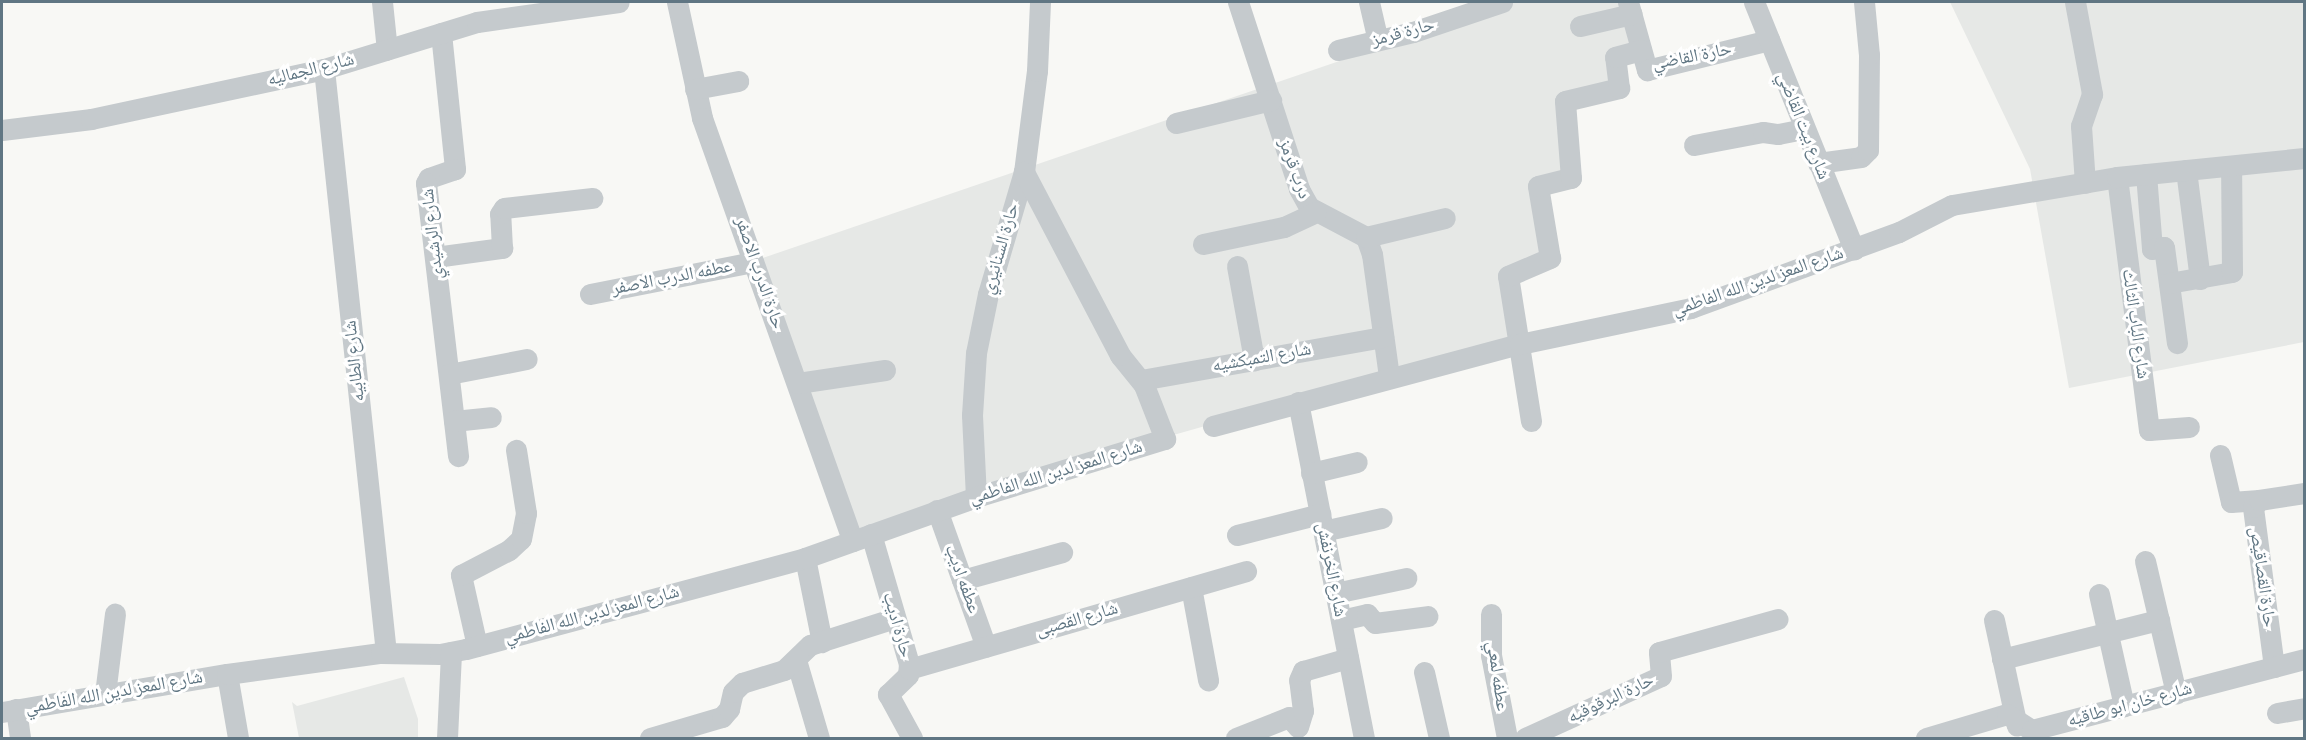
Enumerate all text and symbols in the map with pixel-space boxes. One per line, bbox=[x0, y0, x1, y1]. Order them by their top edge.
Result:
street label: حارة قرمز bbox=[1369, 14, 1437, 52]
street label: حارة القاضي bbox=[1651, 39, 1733, 75]
street label: شارع الجماليه bbox=[266, 49, 356, 91]
street label: شارع بيت القاضي bbox=[1772, 69, 1834, 183]
street label: درب قرمز bbox=[1273, 136, 1315, 202]
street label: شارع الرشيدي bbox=[417, 188, 449, 280]
street label: حارة السنانيري bbox=[978, 201, 1024, 297]
street label: حارة الدرب الاصفر bbox=[730, 214, 788, 332]
street label: شارع المعز لدين الله الفاطمي bbox=[1669, 243, 1847, 321]
street label: عطفه الدرب الاصفر bbox=[610, 256, 734, 300]
street label: شارع الباب الثالث bbox=[2117, 268, 2153, 380]
street label: شارع الطابيه bbox=[340, 319, 370, 403]
street label: شارع التمبكشيه bbox=[1211, 339, 1313, 377]
street label: شارع المعز لدين الله الفاطمي bbox=[967, 436, 1145, 510]
street label: شارع الخرنفش bbox=[1311, 521, 1351, 619]
street label: حارة القصاقيص bbox=[2244, 525, 2280, 629]
street label: عطفه اديب bbox=[940, 542, 984, 616]
street label: شارع المعز لدين الله الفاطمي bbox=[502, 581, 682, 649]
street label: حارة اديب bbox=[877, 590, 917, 660]
street label: شارع القصبى bbox=[1033, 598, 1121, 642]
street label: عطفه لمعي bbox=[1481, 640, 1513, 712]
street label: شارع المعز لدين الله الفاطمي bbox=[24, 667, 204, 719]
street label: حارة البرقوقيه bbox=[1564, 670, 1658, 728]
street label: شارع خان ابو طاقيه bbox=[2065, 678, 2195, 732]

